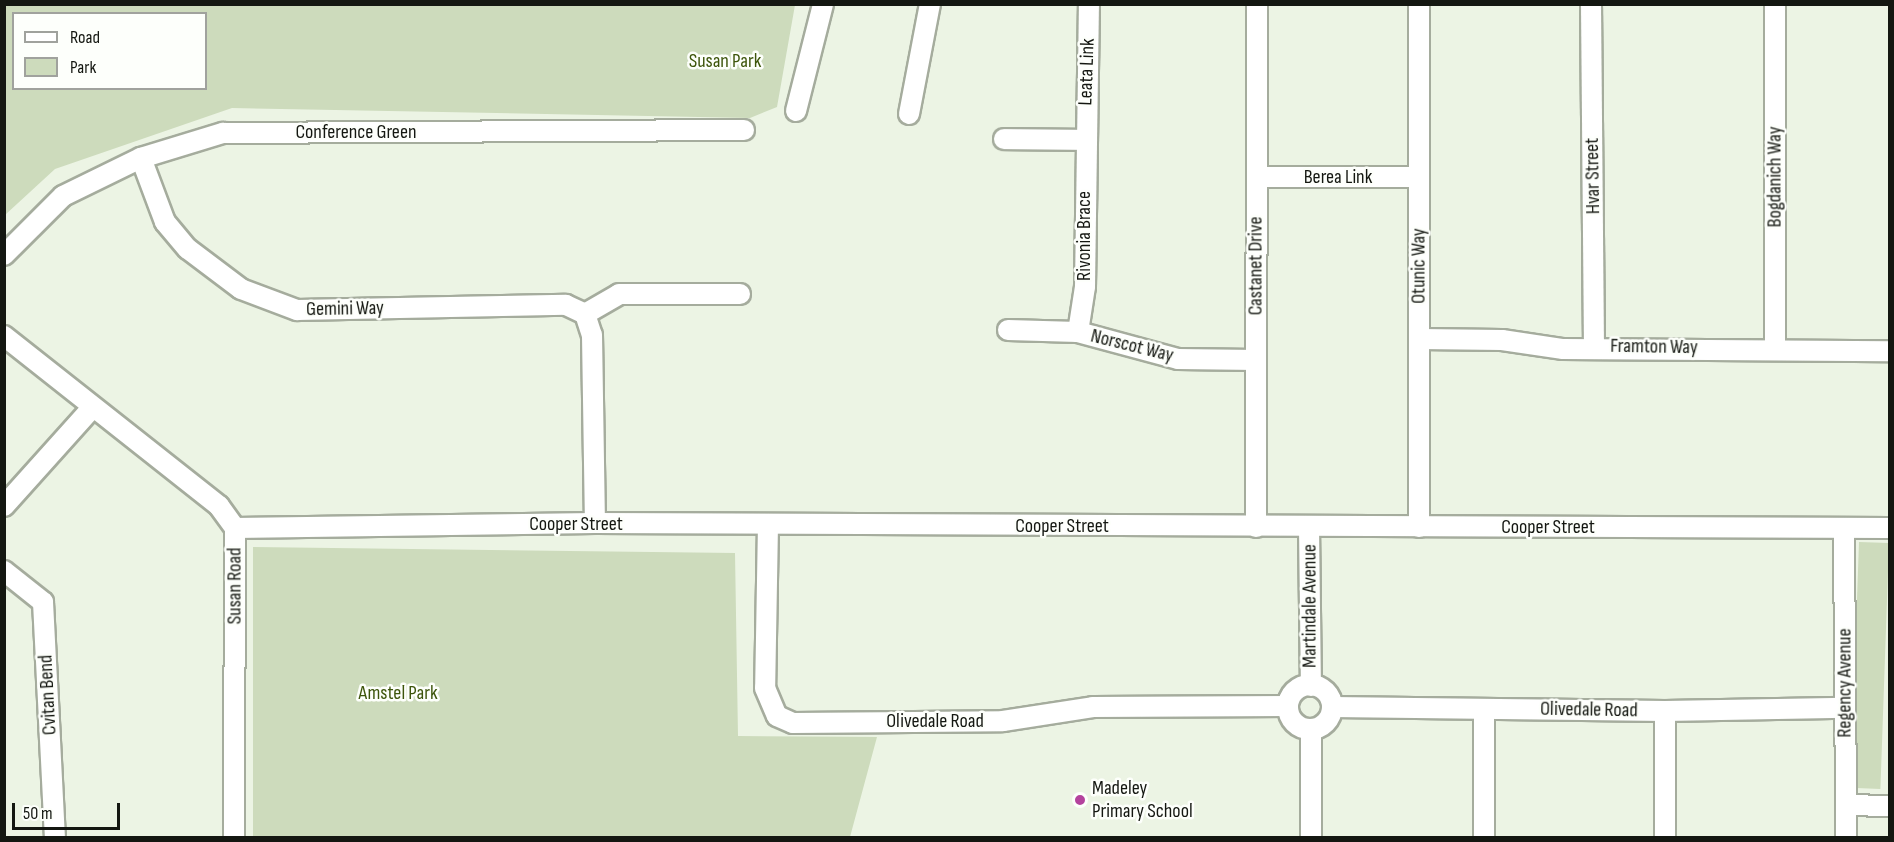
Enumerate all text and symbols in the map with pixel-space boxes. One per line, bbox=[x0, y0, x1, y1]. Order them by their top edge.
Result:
legend bbox=[12, 12, 207, 90]
text: Road bbox=[70, 27, 100, 48]
street label: Leata Link bbox=[1074, 38, 1100, 106]
park label: Susan Park bbox=[689, 49, 761, 73]
text: Park bbox=[70, 57, 96, 78]
street label: Conference Green bbox=[296, 120, 416, 144]
street label: Bogdanich Way bbox=[1763, 127, 1787, 227]
street label: Hvar Street bbox=[1580, 138, 1606, 214]
street label: Berea Link bbox=[1304, 165, 1372, 189]
street label: Rivonia Brace bbox=[1072, 191, 1096, 281]
street label: Castanet Drive bbox=[1244, 217, 1268, 315]
street label: Otunic Way bbox=[1407, 228, 1431, 304]
street label: Gemini Way bbox=[306, 296, 384, 322]
street label: Norscot Way bbox=[1088, 324, 1176, 368]
street label: Framton Way bbox=[1610, 334, 1698, 360]
street label: Cooper Street bbox=[529, 512, 623, 536]
street label: Cooper Street bbox=[1015, 514, 1109, 538]
street label: Cooper Street bbox=[1501, 515, 1595, 539]
street label: Martindale Avenue bbox=[1298, 544, 1322, 668]
street label: Susan Road bbox=[223, 548, 247, 624]
street label: Regency Avenue bbox=[1833, 628, 1857, 738]
street label: Cvitan Bend bbox=[34, 654, 62, 736]
park label: Amstel Park bbox=[358, 681, 438, 705]
street label: Olivedale Road bbox=[1540, 697, 1638, 723]
street label: Olivedale Road bbox=[886, 709, 984, 733]
place label: Madeley Primary School bbox=[1092, 777, 1193, 824]
scale bar bbox=[15, 791, 123, 829]
marker: Madeley Primary School bbox=[1073, 793, 1087, 807]
text: 50 m bbox=[23, 803, 53, 824]

